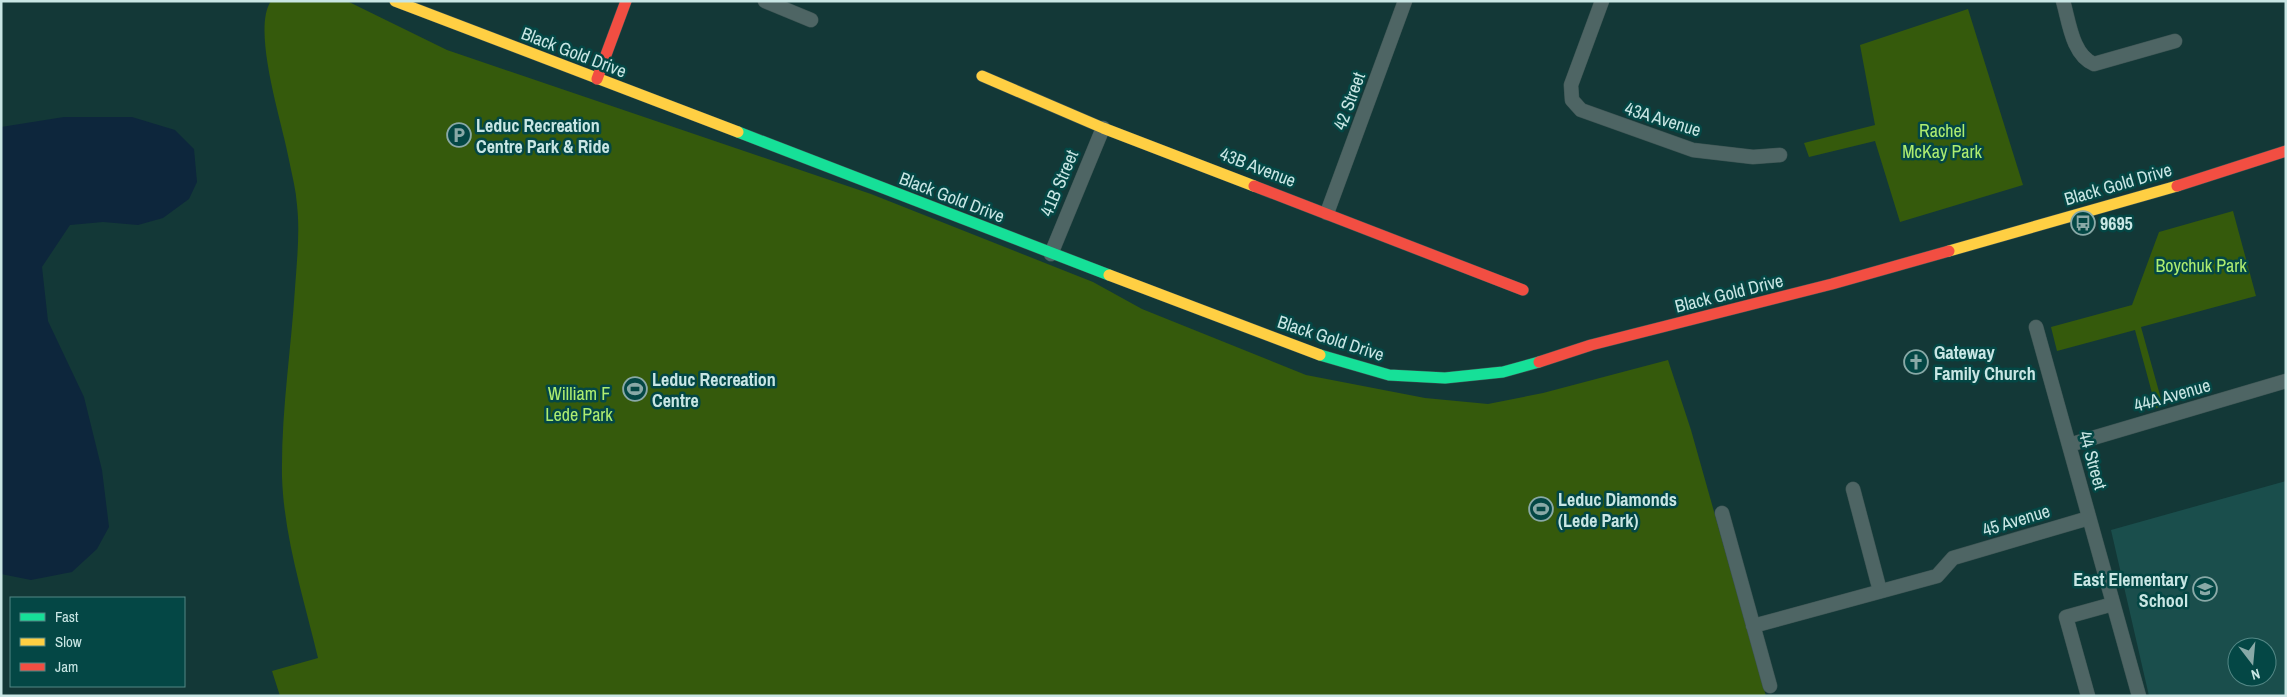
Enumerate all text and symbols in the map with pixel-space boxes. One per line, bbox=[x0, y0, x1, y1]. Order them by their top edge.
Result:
street label: Black Gold Drive bbox=[518, 20, 630, 84]
street label: 42 Street bbox=[1327, 69, 1371, 133]
street label: 43A Avenue bbox=[1622, 96, 1704, 142]
place label: Leduc Recreation Centre Park & Ride bbox=[476, 113, 610, 159]
park label: Rachel McKay Park bbox=[1902, 118, 1982, 164]
parking icon: Leduc Recreation Centre Park & Ride bbox=[446, 122, 472, 148]
street label: 43B Avenue bbox=[1216, 141, 1300, 193]
street label: 41B Street bbox=[1034, 146, 1084, 220]
street label: Black Gold Drive bbox=[2061, 157, 2175, 211]
street label: Black Gold Drive bbox=[896, 165, 1008, 229]
bus stop icon: 9695 bbox=[2070, 210, 2096, 236]
place label: 9695 bbox=[2100, 211, 2133, 236]
park label: Boychuk Park bbox=[2155, 253, 2247, 278]
street label: Black Gold Drive bbox=[1672, 267, 1786, 319]
street label: Black Gold Drive bbox=[1274, 309, 1388, 367]
place label: Gateway Family Church bbox=[1934, 340, 2036, 386]
church icon: Gateway Family Church bbox=[1903, 349, 1929, 375]
place label: Leduc Recreation Centre bbox=[652, 367, 776, 413]
street label: 44A Avenue bbox=[2131, 372, 2213, 418]
sports icon: Leduc Recreation Centre bbox=[622, 376, 648, 402]
park label: William F Lede Park bbox=[545, 381, 613, 427]
street label: 44 Street bbox=[2073, 428, 2113, 492]
place label: Leduc Diamonds (Lede Park) bbox=[1558, 487, 1677, 533]
sports icon: Leduc Diamonds (Lede Park) bbox=[1528, 496, 1554, 522]
street label: 45 Avenue bbox=[1979, 498, 2053, 542]
place label: East Elementary School bbox=[2073, 567, 2189, 613]
school or university icon: East Elementary School bbox=[2192, 576, 2218, 602]
legend bbox=[10, 597, 185, 687]
text: Fast bbox=[55, 606, 79, 627]
text: Slow bbox=[55, 631, 82, 652]
north arrow bbox=[2227, 637, 2277, 687]
text: Jam bbox=[55, 656, 78, 677]
text: N bbox=[2249, 665, 2262, 684]

